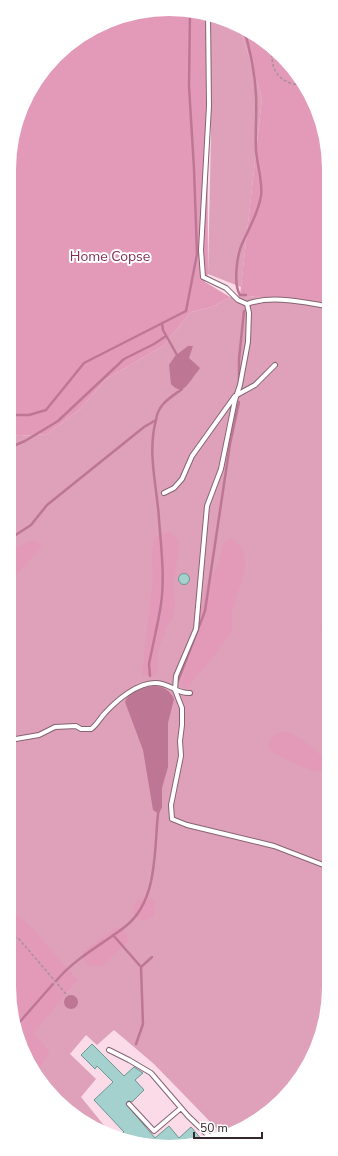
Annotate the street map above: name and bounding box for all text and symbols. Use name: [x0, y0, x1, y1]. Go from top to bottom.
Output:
park label: Home Copse: [70, 247, 150, 266]
scale bar: [194, 1114, 262, 1140]
text: 50 m: [200, 1120, 228, 1136]

